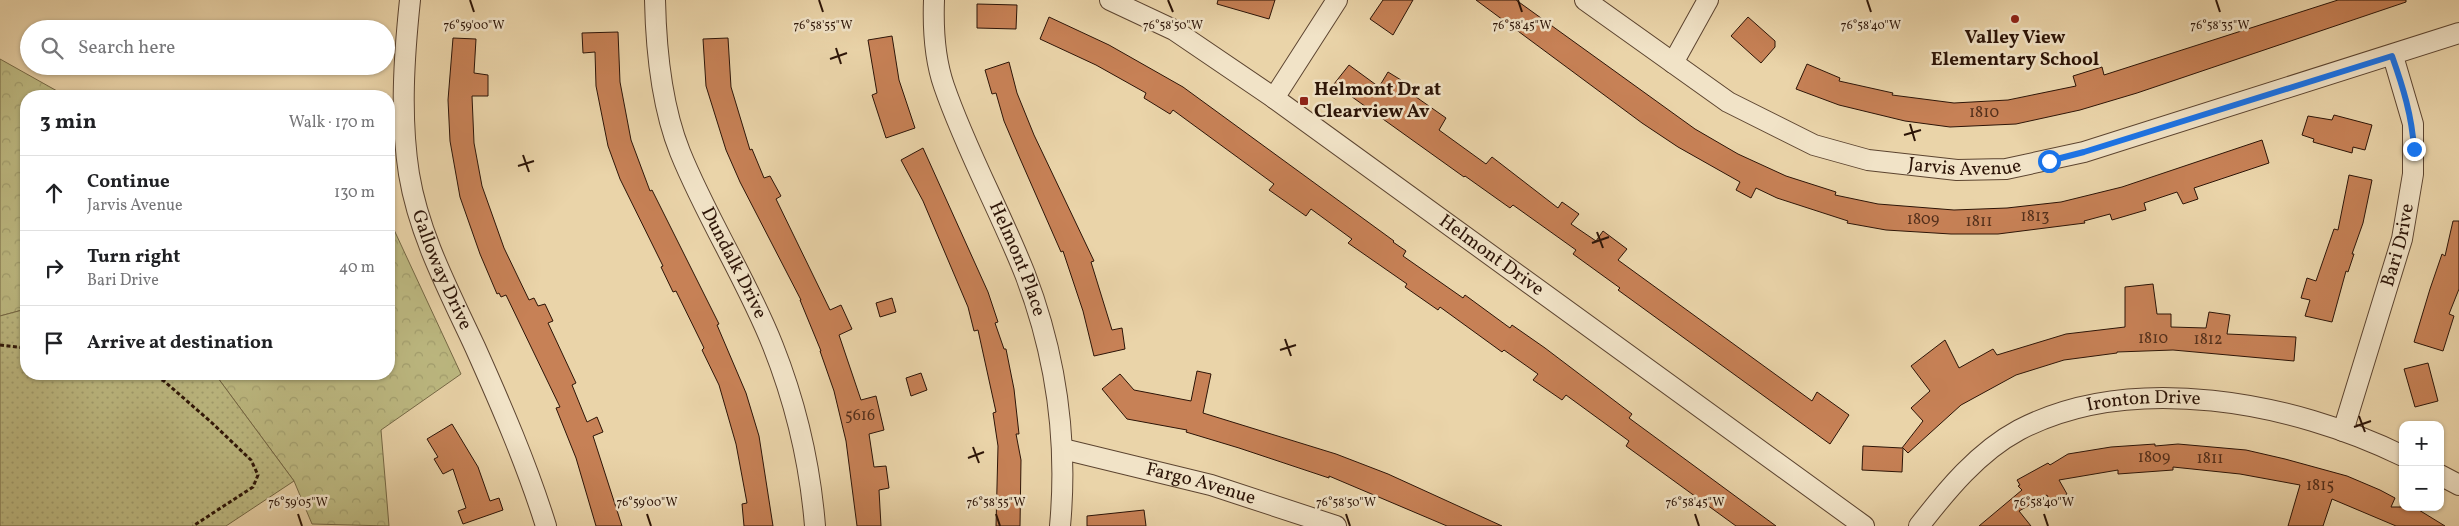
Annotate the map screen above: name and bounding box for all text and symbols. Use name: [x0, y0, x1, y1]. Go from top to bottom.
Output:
marker: Valley View Elementary School: [2009, 13, 2021, 25]
text: 76°59'00"W: [443, 18, 505, 34]
text: 76°58'55"W: [794, 18, 852, 34]
text: 76°58'50"W: [1143, 18, 1203, 34]
text: 76°58'45"W: [1493, 18, 1552, 34]
text: 76°58'40"W: [1841, 18, 1901, 34]
text: 76°58'35"W: [2190, 18, 2250, 34]
search box: [20, 20, 395, 75]
place label: Valley View Elementary School: [1931, 25, 2099, 73]
icon: search: [38, 34, 66, 62]
text: Search here: [78, 35, 175, 61]
place label: Helmont Dr at Clearview Av: [1314, 77, 1441, 125]
marker: Helmont Dr at Clearview Av: [1298, 95, 1310, 107]
house number: 1810: [1969, 102, 1999, 124]
text: 3 min: [40, 108, 96, 137]
text: Walk · 170 m: [289, 112, 375, 134]
route end: [2403, 138, 2426, 161]
route start: [2038, 150, 2061, 173]
street label: Jarvis Avenue: [1907, 152, 2024, 183]
text: Continue: [87, 169, 170, 195]
icon: ahead: [40, 179, 68, 207]
text: 130 m: [334, 182, 375, 204]
text: Jarvis Avenue: [87, 195, 183, 217]
street label: Helmont Place: [982, 198, 1052, 319]
street label: Bari Drive: [2375, 202, 2421, 290]
street label: Dundalk Drive: [694, 203, 773, 323]
house number: 1813: [2021, 206, 2049, 228]
street label: Galloway Drive: [405, 207, 478, 334]
street label: Helmont Drive: [1433, 209, 1549, 303]
house number: 1809: [1907, 209, 1939, 231]
house number: 1811: [1966, 211, 1992, 233]
text: Turn right: [87, 244, 180, 270]
icon: right: [40, 254, 68, 282]
text: 40 m: [339, 257, 375, 279]
text: Bari Drive: [87, 270, 159, 292]
house number: 1810: [2138, 328, 2168, 350]
icon: arrive: [40, 329, 68, 357]
house number: 1812: [2193, 329, 2223, 351]
text: Arrive at destination: [87, 330, 273, 356]
street label: Ironton Drive: [2084, 385, 2202, 419]
house number: 5616: [845, 405, 875, 427]
map controls: [2399, 421, 2444, 511]
button: +: [2399, 421, 2444, 466]
house number: 1809: [2138, 447, 2170, 469]
house number: 1811: [2197, 448, 2223, 470]
street label: Fargo Avenue: [1143, 457, 1259, 512]
button: −: [2399, 466, 2444, 511]
house number: 1815: [2306, 475, 2334, 497]
text: 76°59'05"W: [268, 495, 328, 511]
text: 76°59'00"W: [616, 495, 678, 511]
text: 76°58'55"W: [967, 495, 1025, 511]
text: 76°58'50"W: [1316, 495, 1376, 511]
text: 76°58'45"W: [1666, 495, 1725, 511]
text: 76°58'40"W: [2014, 495, 2074, 511]

